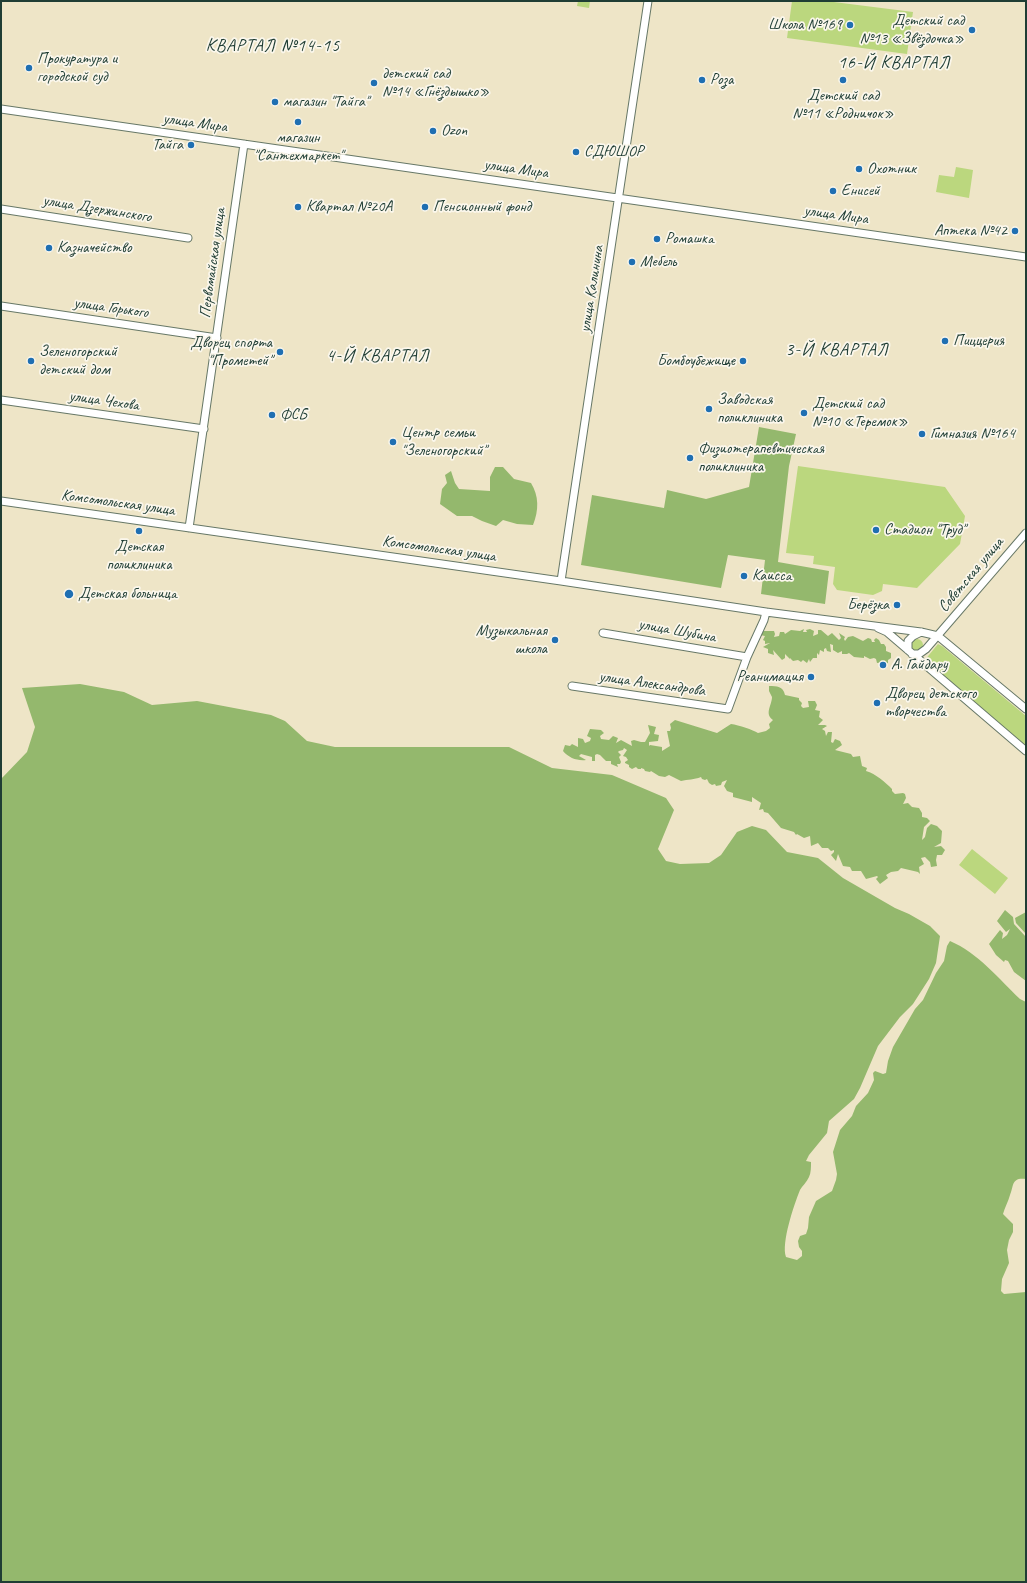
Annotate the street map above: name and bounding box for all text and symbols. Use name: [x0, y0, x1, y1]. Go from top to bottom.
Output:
place label: Детский сад №13 «Звёздочка»: [860, 11, 964, 49]
place label: Школа №169: [768, 15, 842, 35]
marker: Школа №169: [845, 20, 855, 30]
marker: Детский сад №13 «Звёздочка»: [967, 25, 977, 35]
district label: КВАРТАЛ №14-15: [206, 35, 340, 57]
place label: Прокуратура и городской суд: [37, 49, 117, 87]
district label: 16-Й КВАРТАЛ: [838, 52, 950, 74]
marker: Прокуратура и городской суд: [24, 63, 34, 73]
place label: детский сад №14 «Гнёздышко»: [382, 64, 489, 102]
place label: Роза: [710, 70, 733, 90]
marker: Роза: [697, 75, 707, 85]
marker: Детский сад №11 «Родничок»: [838, 75, 848, 85]
marker: детский сад №14 «Гнёздышко»: [369, 78, 379, 88]
place label: Детский сад №11 «Родничок»: [792, 86, 894, 124]
place label: магазин "Тайга": [283, 92, 368, 112]
marker: магазин "Тайга": [270, 97, 280, 107]
street label: улица Мира: [162, 109, 228, 137]
marker: магазин "Сантехмаркет": [293, 117, 303, 127]
place label: Ozon: [441, 121, 467, 141]
marker: Ozon: [428, 126, 438, 136]
place label: магазин "Сантехмаркет": [253, 128, 343, 166]
place label: Тайга: [152, 135, 183, 155]
marker: Тайга: [186, 140, 196, 150]
place label: СДЮШОР: [584, 142, 643, 162]
marker: СДЮШОР: [571, 147, 581, 157]
street label: улица Мира: [483, 155, 549, 183]
place label: Охотник: [867, 159, 916, 179]
marker: Охотник: [854, 164, 864, 174]
place label: Енисей: [841, 181, 880, 201]
marker: Енисей: [828, 186, 838, 196]
street label: улица Дзержинского: [41, 191, 153, 227]
place label: Квартал №20А: [306, 197, 392, 217]
place label: Пенсионный фонд: [433, 197, 531, 217]
street label: улица Мира: [803, 201, 869, 229]
marker: Квартал №20А: [293, 202, 303, 212]
marker: Пенсионный фонд: [420, 202, 430, 212]
street label: Первомайская улица: [196, 207, 230, 319]
place label: Аптека №42: [934, 221, 1007, 241]
marker: Аптека №42: [1010, 226, 1020, 236]
place label: Ромашка: [665, 229, 713, 249]
marker: Ромашка: [652, 234, 662, 244]
place label: Казначейство: [57, 238, 132, 258]
marker: Казначейство: [44, 243, 54, 253]
street label: улица Калинина: [576, 244, 608, 334]
place label: Мебель: [640, 252, 677, 272]
marker: Мебель: [627, 257, 637, 267]
street label: улица Горького: [72, 293, 150, 323]
place label: Пиццерия: [953, 331, 1004, 351]
place label: Дворец спорта "Прометей": [190, 333, 272, 371]
marker: Пиццерия: [940, 336, 950, 346]
district label: 3-Й КВАРТАЛ: [785, 339, 889, 361]
place label: Зеленогорский детский дом: [39, 342, 117, 380]
district label: 4-Й КВАРТАЛ: [326, 345, 430, 367]
marker: Дворец спорта "Прометей": [275, 347, 285, 357]
place label: Бомбоубежище: [657, 351, 735, 371]
marker: Зеленогорский детский дом: [26, 356, 36, 366]
marker: Бомбоубежище: [738, 356, 748, 366]
street label: улица Чехова: [68, 387, 140, 415]
place label: Заводская поликлиника: [717, 390, 782, 428]
place label: Детский сад №10 «Теремок»: [812, 394, 908, 432]
marker: Заводская поликлиника: [704, 404, 714, 414]
place label: ФСБ: [280, 405, 307, 425]
marker: Детский сад №10 «Теремок»: [799, 408, 809, 418]
marker: ФСБ: [267, 410, 277, 420]
place label: Центр семьи "Зеленогорский": [401, 423, 486, 461]
place label: Гимназия №164: [930, 424, 1015, 444]
marker: Гимназия №164: [917, 429, 927, 439]
marker: Центр семьи "Зеленогорский": [388, 437, 398, 447]
place label: Физиотерапевтическая поликлиника: [698, 439, 824, 477]
marker: Физиотерапевтическая поликлиника: [685, 453, 695, 463]
street label: Комсомольская улица: [60, 486, 176, 520]
place label: Стадион "Труд": [884, 520, 965, 540]
marker: Стадион "Труд": [871, 525, 881, 535]
marker: Детская поликлиника: [134, 526, 144, 536]
street label: Комсомольская улица: [381, 532, 497, 566]
street label: Советская улица: [934, 534, 1008, 616]
place label: Детская поликлиника: [106, 537, 172, 575]
place label: Каисса: [752, 566, 791, 586]
marker: Каисса: [739, 571, 749, 581]
place label: Детская больница: [78, 584, 176, 604]
marker: Детская больница: [63, 588, 75, 600]
place label: Берёзка: [847, 595, 889, 615]
marker: Берёзка: [892, 600, 902, 610]
street label: улица Шубина: [637, 615, 717, 647]
place label: Музыкальная школа: [476, 621, 547, 659]
marker: Музыкальная школа: [550, 635, 560, 645]
place label: А. Гайдару: [891, 655, 948, 675]
marker: А. Гайдару: [878, 660, 888, 670]
street label: улица Александрова: [598, 667, 706, 701]
place label: Реанимация: [737, 667, 803, 687]
marker: Реанимация: [806, 672, 816, 682]
place label: Дворец детского творчества: [885, 684, 976, 722]
marker: Дворец детского творчества: [872, 698, 882, 708]

